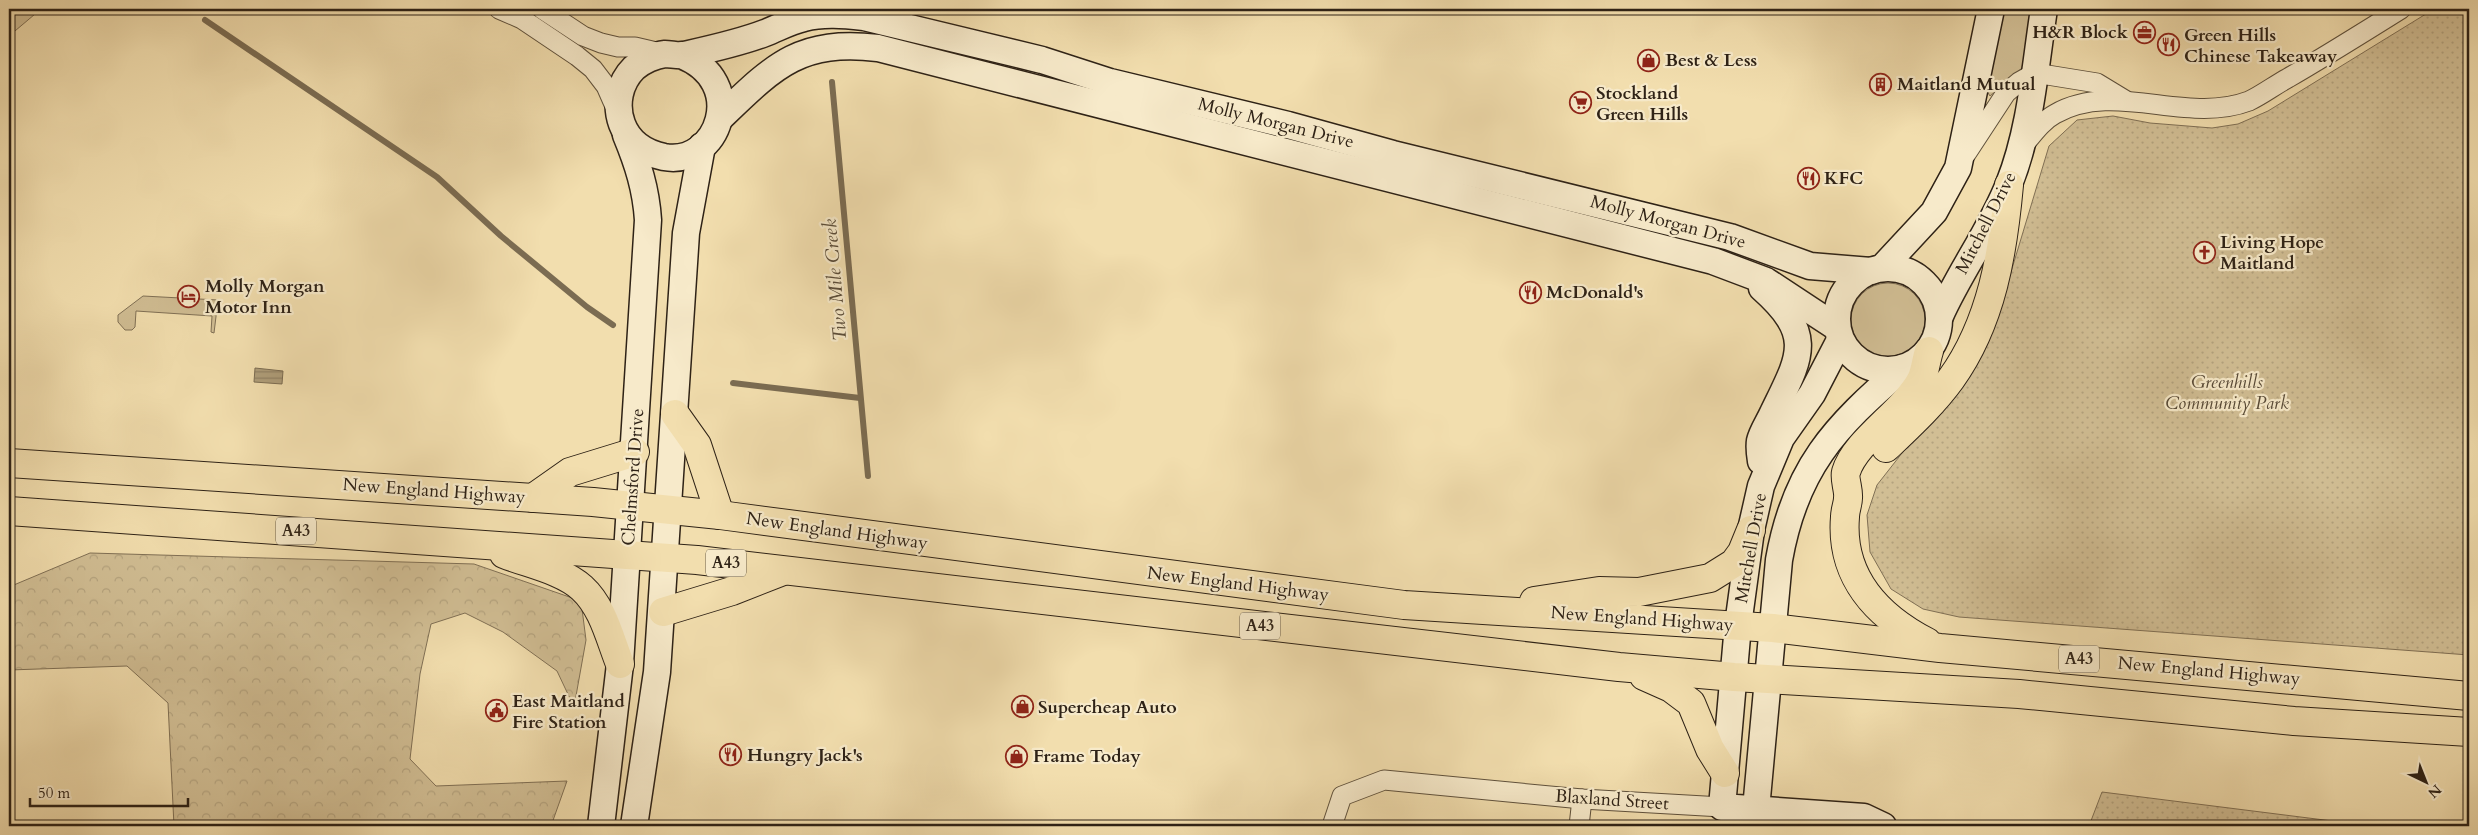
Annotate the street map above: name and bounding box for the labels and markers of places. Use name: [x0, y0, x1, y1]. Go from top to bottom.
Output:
place label: H&R Block: [2032, 20, 2129, 45]
office icon: H&R Block: [2132, 20, 2156, 44]
place label: Green Hills Chinese Takeaway: [2184, 23, 2338, 69]
restaurant icon: Green Hills Chinese Takeaway: [2156, 33, 2180, 57]
shop icon: Best & Less: [1637, 48, 1661, 72]
place label: Best & Less: [1665, 48, 1757, 73]
building icon: Maitland Mutual: [1869, 72, 1893, 96]
place label: Maitland Mutual: [1897, 72, 2035, 97]
place label: Stockland Green Hills: [1596, 81, 1688, 127]
supermarket icon: Stockland Green Hills: [1568, 91, 1592, 115]
restaurant icon: KFC: [1796, 166, 1820, 190]
place label: KFC: [1824, 166, 1863, 191]
place label: Living Hope Maitland: [2220, 230, 2324, 276]
church icon: Living Hope Maitland: [2192, 240, 2216, 264]
place label: Molly Morgan Motor Inn: [205, 274, 325, 320]
restaurant icon: McDonald's: [1518, 280, 1542, 304]
place label: McDonald's: [1546, 280, 1643, 305]
hotel icon: Molly Morgan Motor Inn: [177, 284, 201, 308]
place label: East Maitland Fire Station: [512, 689, 626, 735]
shop icon: Supercheap Auto: [1010, 695, 1034, 719]
place label: Supercheap Auto: [1038, 695, 1177, 720]
public building icon: East Maitland Fire Station: [484, 699, 508, 723]
restaurant icon: Hungry Jack's: [719, 743, 743, 767]
place label: Hungry Jack's: [747, 743, 863, 768]
shop icon: Frame Today: [1005, 744, 1029, 768]
place label: Frame Today: [1033, 744, 1141, 769]

